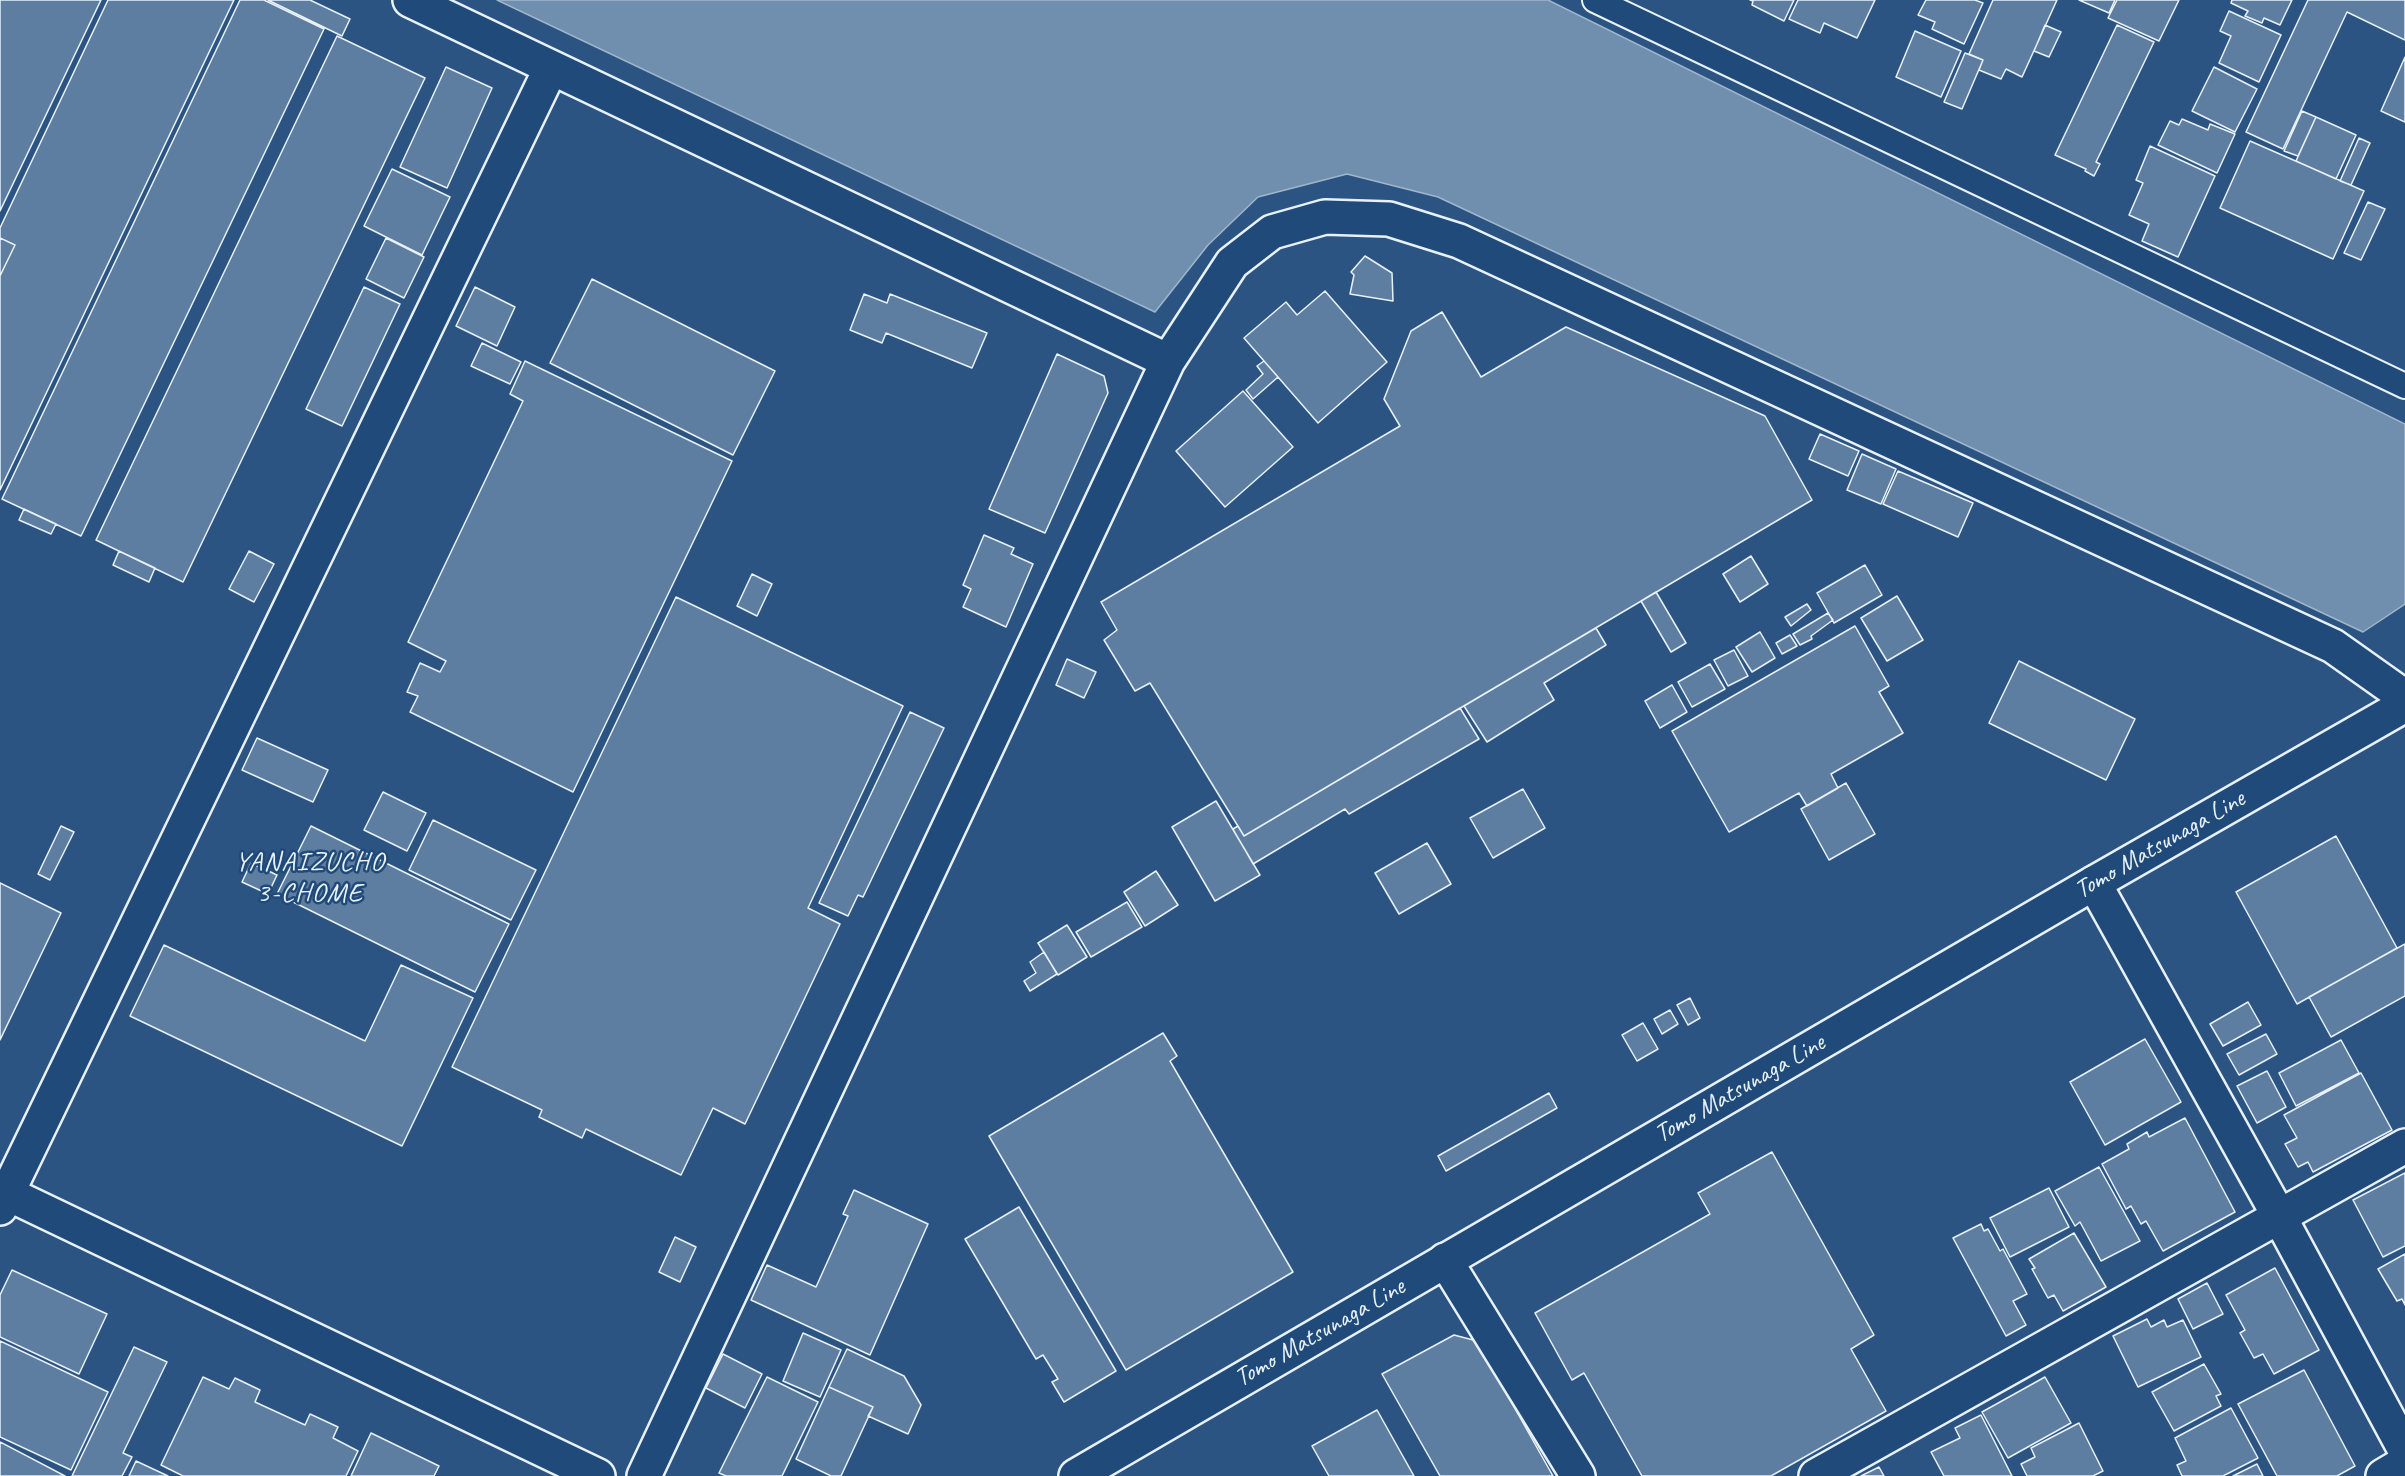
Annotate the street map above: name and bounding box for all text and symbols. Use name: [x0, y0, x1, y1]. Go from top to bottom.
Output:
street label: Tomo Matsunaga Line: [2069, 784, 2251, 906]
district label: YANAIZUCHO 3-CHOME: [236, 847, 384, 910]
street label: Tomo Matsunaga Line: [1649, 1028, 1831, 1150]
street label: Tomo Matsunaga Line: [1229, 1272, 1411, 1394]

